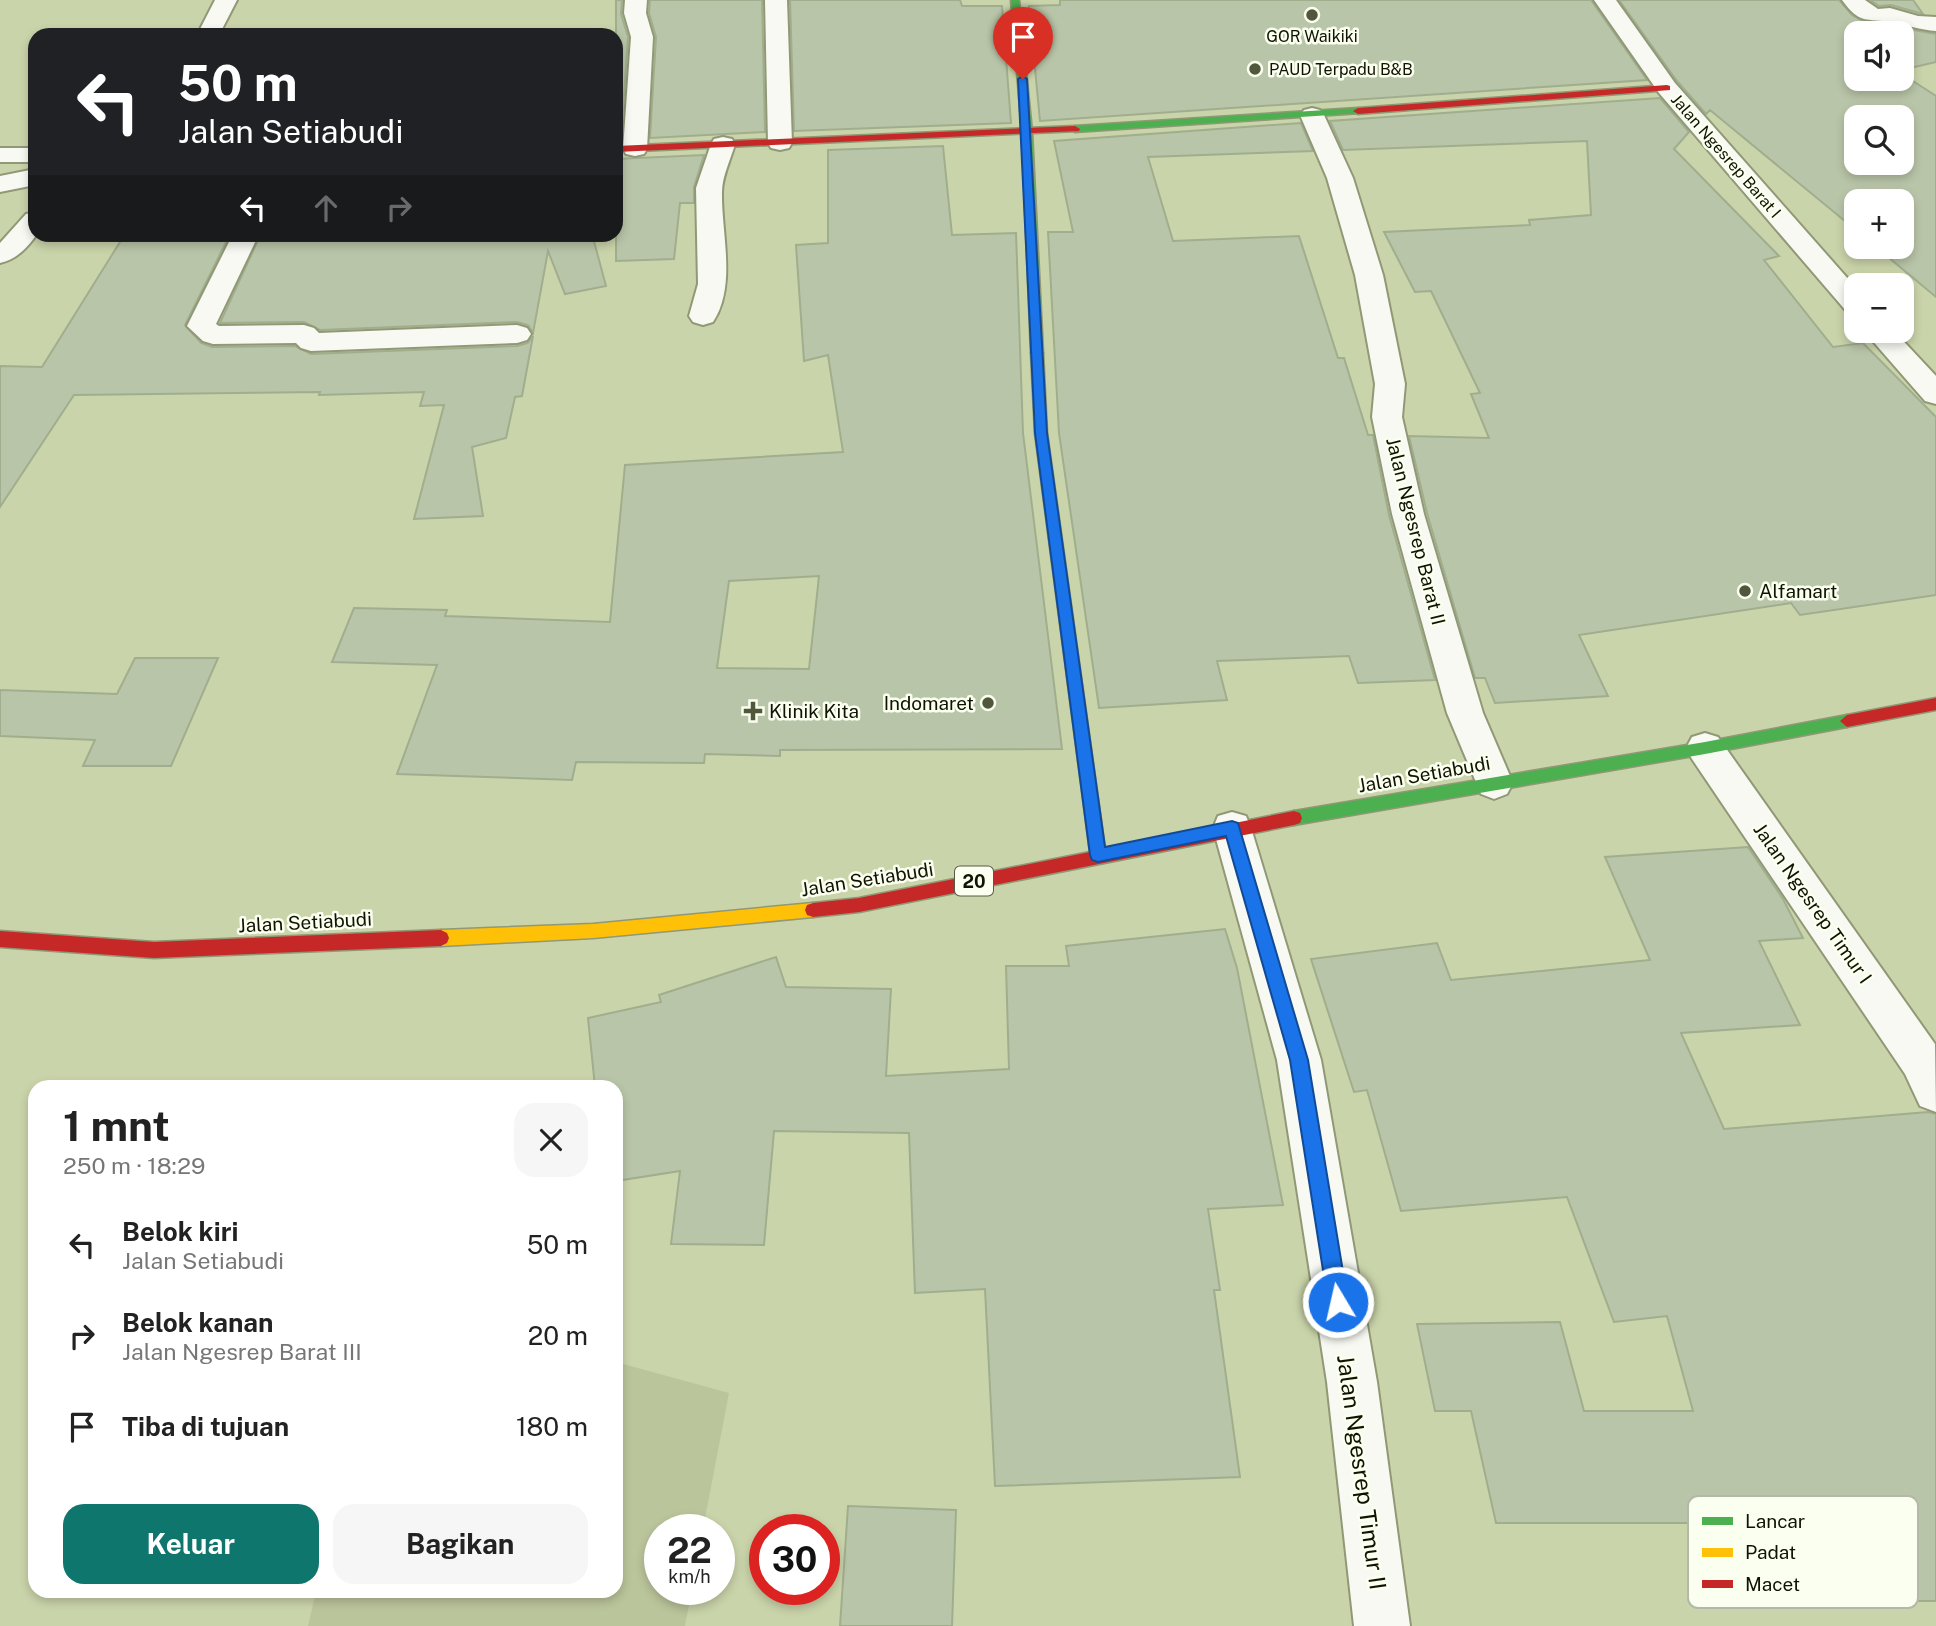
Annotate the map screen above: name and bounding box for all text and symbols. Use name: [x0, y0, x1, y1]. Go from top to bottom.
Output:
pin: [993, 7, 1053, 79]
marker: GOR Waikiki: [1304, 7, 1320, 23]
icon: arrive: [1004, 18, 1042, 56]
map controls: [1844, 21, 1914, 343]
button: sound: [1844, 21, 1914, 91]
place label: GOR Waikiki: [1266, 27, 1358, 46]
text: 50 m: [178, 54, 298, 112]
icon: left: [63, 56, 154, 147]
place label: PAUD Terpadu B&B: [1269, 60, 1413, 79]
marker: PAUD Terpadu B&B: [1247, 61, 1263, 77]
street label: Jalan Ngesrep Barat I: [1667, 90, 1785, 222]
button: search: [1844, 105, 1914, 175]
text: Jalan Setiabudi: [178, 113, 403, 150]
icon: left: [234, 189, 272, 227]
icon: ahead: [307, 189, 345, 227]
icon: right: [380, 189, 418, 227]
button: +: [1844, 189, 1914, 259]
button: −: [1844, 273, 1914, 343]
street label: Jalan Ngesrep Barat II: [1382, 435, 1450, 627]
place label: Alfamart: [1759, 580, 1837, 602]
marker: Alfamart: [1737, 583, 1753, 599]
place label: Indomaret: [884, 692, 974, 714]
marker: Indomaret: [980, 695, 996, 711]
place label: Klinik Kita: [769, 700, 859, 722]
marker: Klinik Kita: [743, 701, 763, 721]
street label: Jalan Setiabudi: [1356, 752, 1492, 796]
street label: Jalan Ngesrep Timur I: [1749, 819, 1877, 987]
street label: Jalan Setiabudi: [799, 858, 935, 900]
road number: 20: [955, 866, 993, 896]
street label: Jalan Setiabudi: [238, 908, 372, 936]
text: 1 mnt: [63, 1101, 170, 1150]
button: close: [514, 1103, 588, 1177]
text: 250 m · 18:29: [63, 1152, 205, 1179]
text: Belok kiri: [122, 1216, 238, 1247]
icon: left: [63, 1226, 101, 1264]
text: 50 m: [527, 1229, 588, 1260]
text: Jalan Setiabudi: [122, 1247, 284, 1274]
position arrow: [1301, 1265, 1375, 1339]
text: Belok kanan: [122, 1307, 273, 1338]
icon: right: [63, 1317, 101, 1355]
text: 20 m: [528, 1320, 588, 1351]
text: Jalan Ngesrep Barat III: [122, 1338, 362, 1365]
street label: Jalan Ngesrep Timur II: [1332, 1353, 1392, 1591]
icon: arrive: [63, 1408, 101, 1446]
text: Tiba di tujuan: [122, 1411, 289, 1442]
text: 180 m: [516, 1411, 588, 1442]
legend: [1688, 1496, 1918, 1608]
button: Keluar: [63, 1504, 319, 1584]
button: Bagikan: [333, 1504, 588, 1584]
text: Lancar: [1745, 1510, 1805, 1532]
speed limit sign: 30: [749, 1514, 840, 1605]
text: 22: [667, 1530, 712, 1571]
text: Padat: [1745, 1541, 1796, 1563]
text: km/h: [668, 1566, 711, 1587]
text: Macet: [1745, 1573, 1800, 1595]

